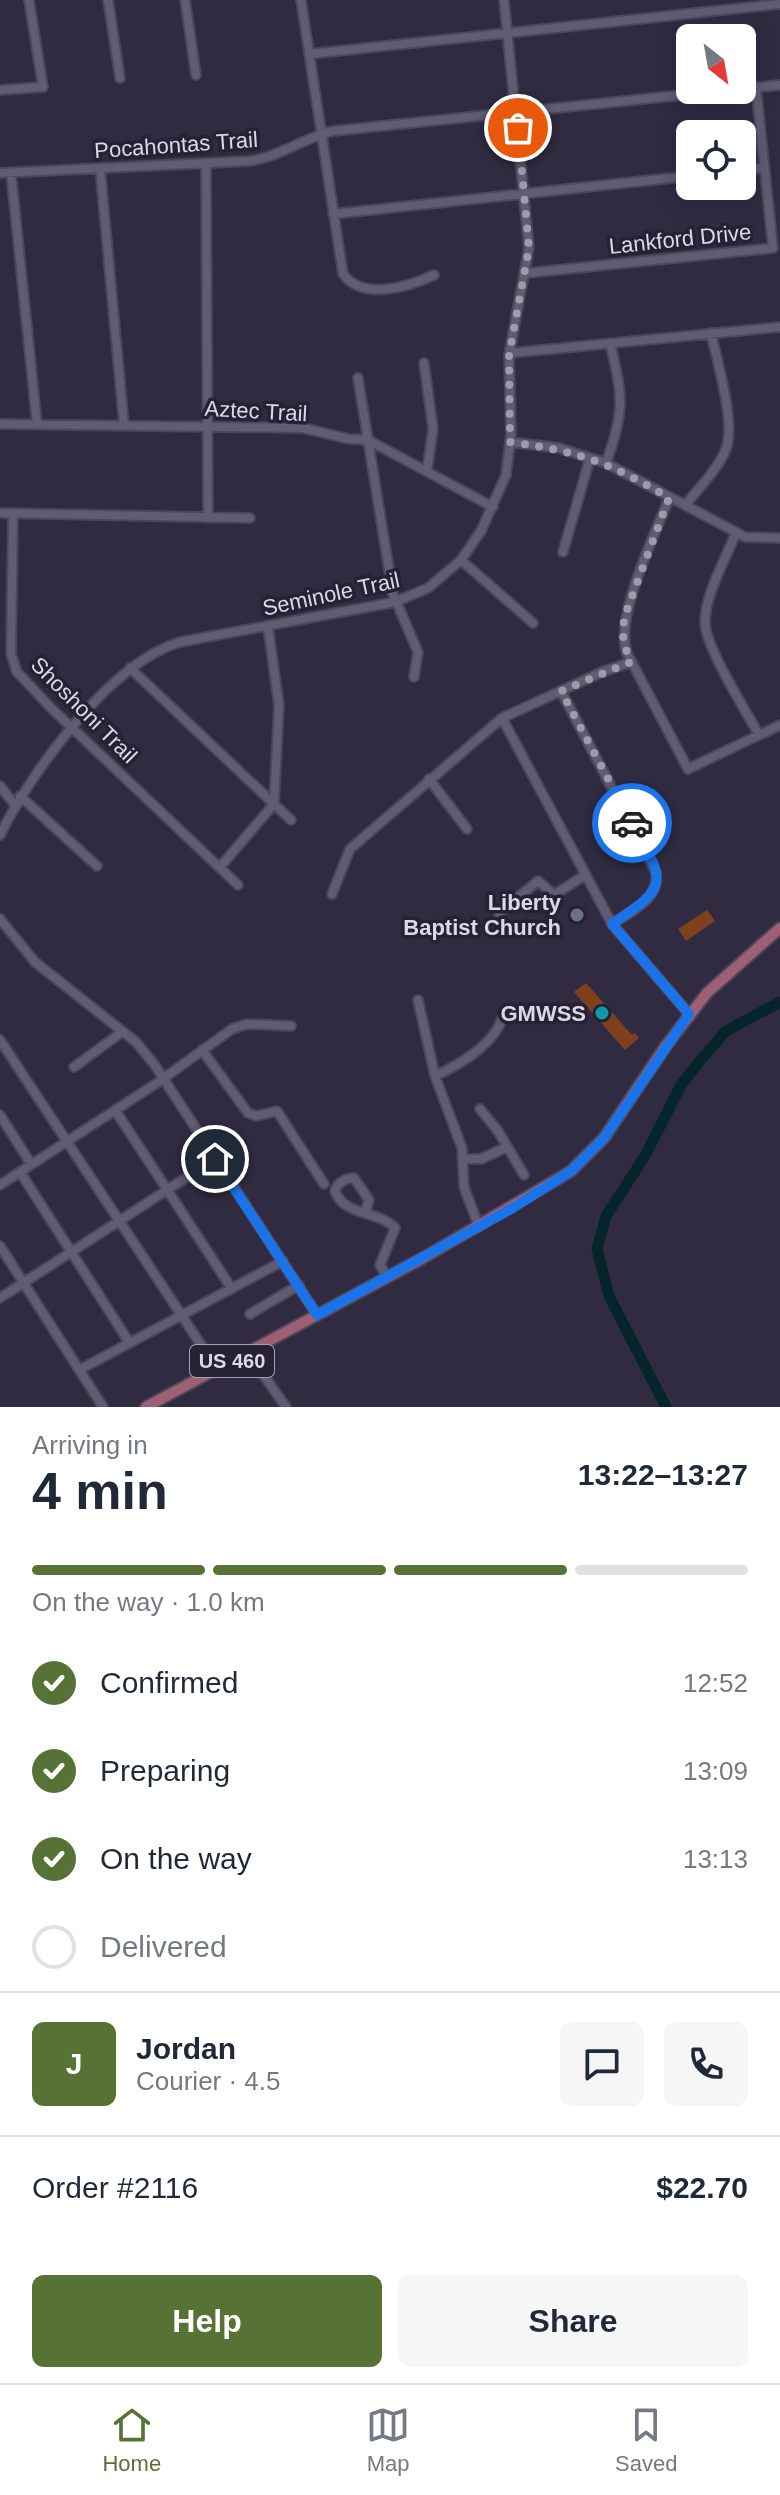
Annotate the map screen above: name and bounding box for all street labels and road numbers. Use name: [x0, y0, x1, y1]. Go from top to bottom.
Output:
street label: Pocahontas Trail: [93, 127, 259, 163]
street label: Lankford Drive: [608, 219, 752, 259]
street label: Aztec Trail: [204, 396, 308, 426]
street label: Seminole Trail: [260, 567, 402, 621]
street label: Shoshoni Trail: [26, 652, 142, 768]
road number: US 460: [190, 1345, 274, 1377]

